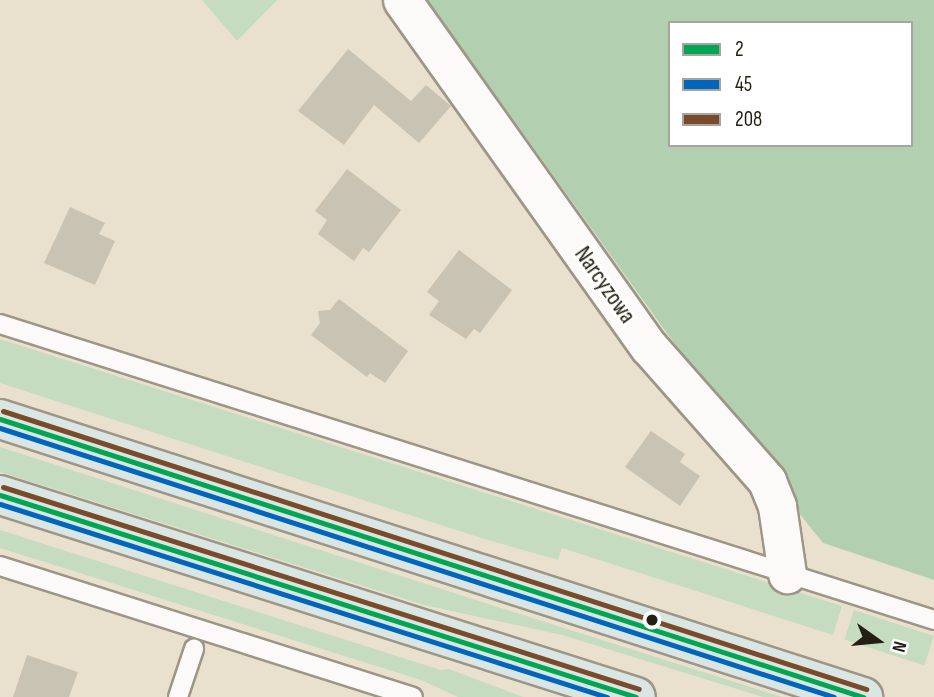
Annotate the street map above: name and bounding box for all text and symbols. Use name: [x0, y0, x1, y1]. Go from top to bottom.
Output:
legend: [668, 21, 913, 147]
text: 2: [735, 37, 744, 62]
text: 45: [735, 72, 752, 97]
text: 208: [735, 107, 762, 132]
street label: Narcyzowa: [568, 241, 642, 329]
north arrow: [843, 606, 913, 676]
unlabelled marker: [645, 613, 659, 627]
text: N: [886, 639, 911, 654]

